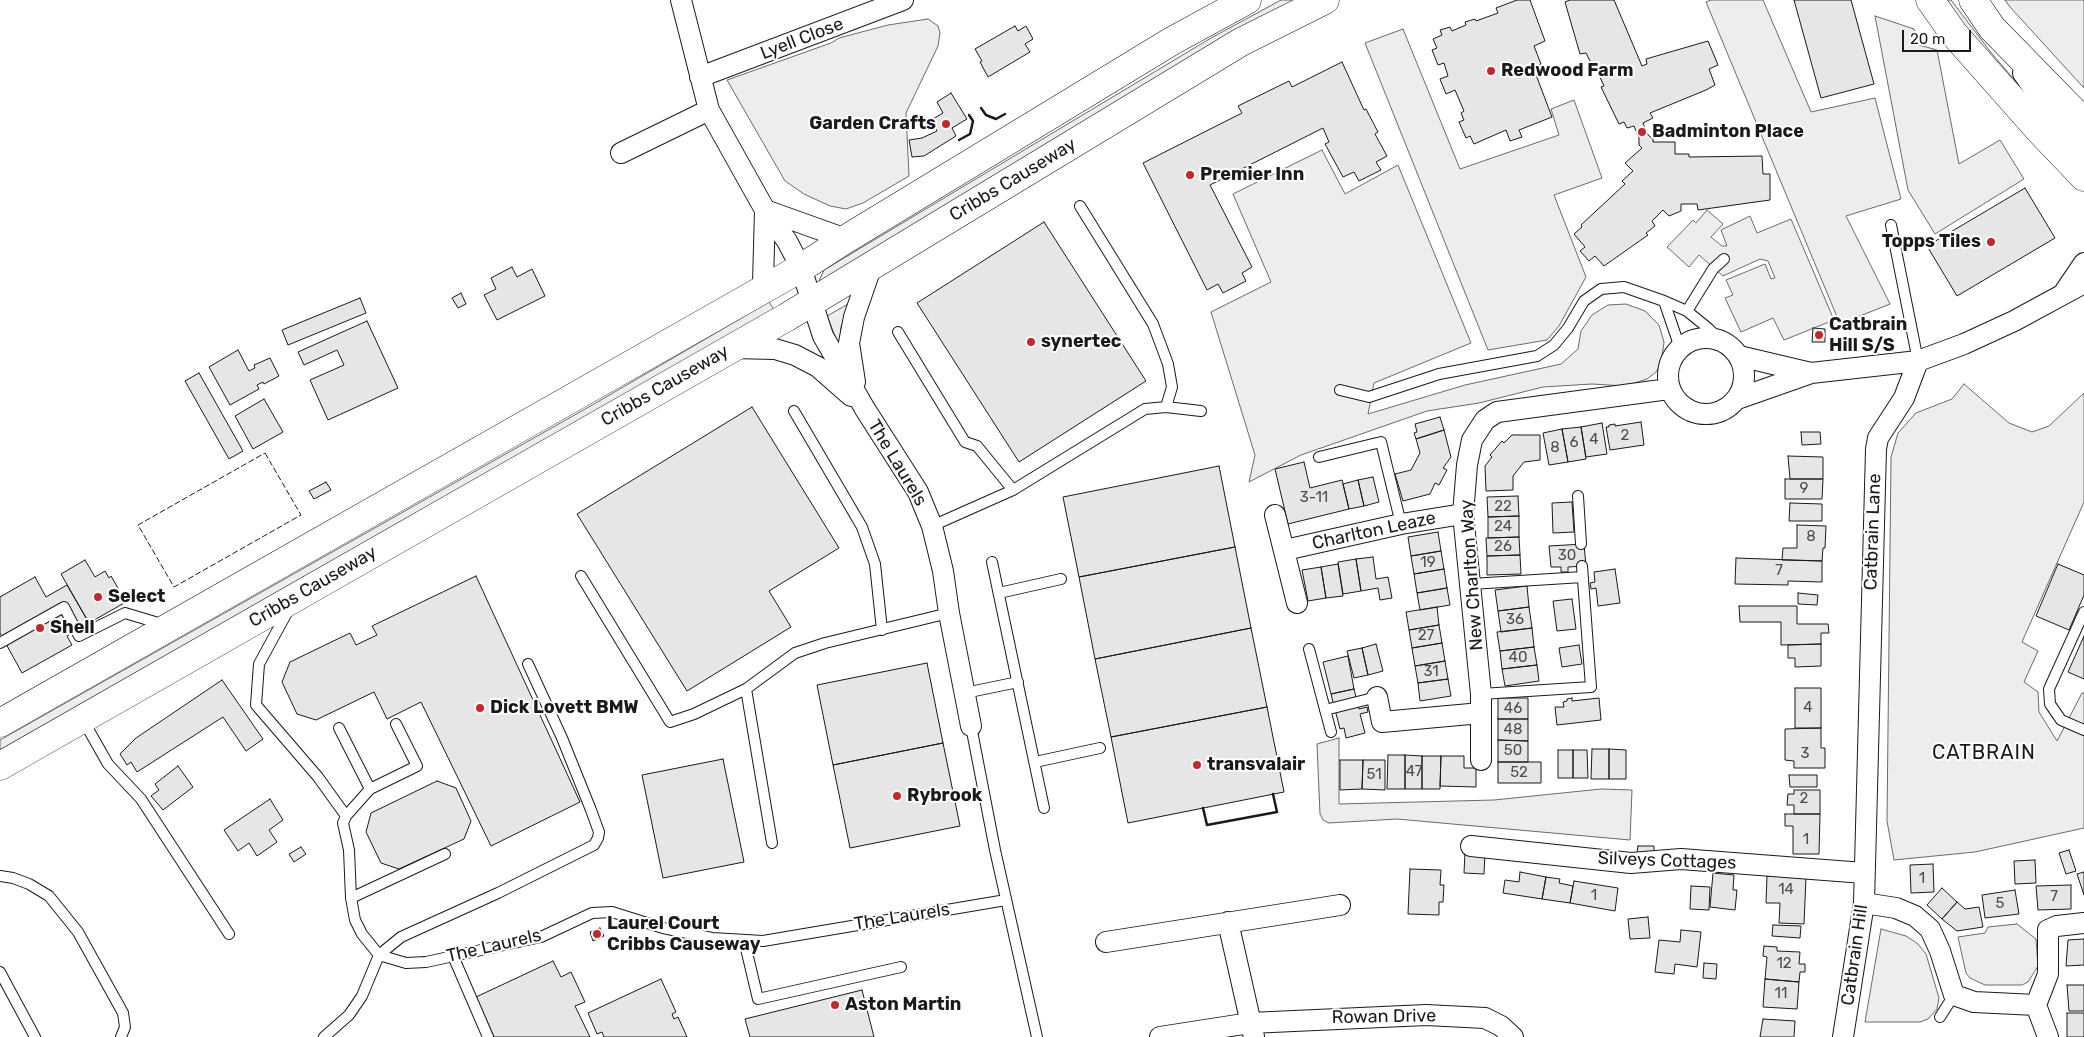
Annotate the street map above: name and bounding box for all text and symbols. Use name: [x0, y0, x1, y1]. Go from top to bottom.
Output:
street label: Lyell Close: [757, 13, 847, 65]
scale bar: [1904, 20, 1973, 52]
text: 20 m: [1910, 30, 1945, 48]
place label: Redwood Farm: [1501, 60, 1633, 82]
marker: Redwood Farm: [1485, 65, 1497, 77]
place label: Garden Crafts: [809, 113, 936, 135]
marker: Garden Crafts: [940, 118, 952, 130]
place label: Badminton Place: [1652, 121, 1804, 143]
marker: Badminton Place: [1636, 126, 1648, 138]
street label: Cribbs Causeway: [946, 134, 1080, 226]
place label: Premier Inn: [1200, 164, 1304, 186]
marker: Premier Inn: [1184, 169, 1196, 181]
place label: Topps Tiles: [1882, 231, 1981, 253]
marker: Topps Tiles: [1985, 236, 1997, 248]
place label: Catbrain Hill S/S: [1829, 314, 1907, 356]
marker: Catbrain Hill S/S: [1813, 329, 1825, 341]
place label: synertec: [1041, 331, 1121, 353]
marker: synertec: [1025, 336, 1037, 348]
street label: Cribbs Causeway: [597, 341, 733, 431]
street label: The Laurels: [863, 416, 931, 510]
house number: 2: [1621, 427, 1629, 445]
house number: 4: [1589, 431, 1599, 449]
house number: 6: [1569, 434, 1579, 452]
house number: 8: [1550, 439, 1560, 457]
street label: Catbrain Lane: [1860, 473, 1886, 591]
house number: 9: [1800, 480, 1808, 498]
house number: 3-11: [1300, 489, 1328, 507]
house number: 22: [1494, 498, 1512, 516]
street label: New Charlton Way: [1456, 499, 1488, 651]
street label: Charlton Leaze: [1310, 507, 1438, 555]
house number: 24: [1494, 518, 1512, 536]
house number: 8: [1806, 528, 1816, 546]
house number: 26: [1494, 538, 1512, 556]
street label: Cribbs Causeway: [245, 542, 381, 632]
house number: 30: [1558, 547, 1576, 565]
house number: 19: [1420, 554, 1436, 572]
house number: 7: [1775, 562, 1783, 580]
place label: Select: [108, 586, 165, 608]
marker: Select: [92, 591, 104, 603]
house number: 36: [1506, 611, 1524, 629]
place label: Shell: [50, 617, 95, 639]
marker: Shell: [34, 622, 46, 634]
house number: 27: [1418, 627, 1434, 645]
house number: 40: [1509, 649, 1527, 667]
house number: 31: [1423, 663, 1439, 681]
place label: Dick Lovett BMW: [490, 697, 639, 719]
house number: 4: [1803, 699, 1813, 717]
house number: 46: [1504, 700, 1522, 718]
marker: Dick Lovett BMW: [474, 702, 486, 714]
house number: 48: [1504, 721, 1522, 739]
district label: CATBRAIN: [1931, 741, 2037, 765]
house number: 50: [1504, 742, 1522, 760]
house number: 3: [1800, 745, 1810, 763]
place label: transvalair: [1207, 754, 1305, 776]
marker: transvalair: [1191, 759, 1203, 771]
house number: 47: [1406, 763, 1422, 781]
house number: 52: [1510, 764, 1528, 782]
house number: 51: [1366, 766, 1382, 784]
place label: Rybrook: [907, 785, 982, 807]
marker: Rybrook: [891, 790, 903, 802]
house number: 2: [1800, 790, 1808, 808]
house number: 1: [1803, 831, 1809, 849]
street label: Silveys Cottages: [1597, 848, 1737, 874]
house number: 1: [1919, 870, 1925, 888]
house number: 14: [1778, 881, 1794, 899]
house number: 1: [1591, 887, 1597, 905]
house number: 7: [2050, 888, 2058, 906]
house number: 5: [1996, 895, 2004, 913]
street label: The Laurels: [853, 899, 951, 935]
street label: Catbrain Hill: [1837, 903, 1873, 1007]
place label: Laurel Court Cribbs Causeway: [607, 913, 760, 956]
street label: The Laurels: [444, 925, 544, 967]
marker: Laurel Court Cribbs Causeway: [591, 928, 603, 940]
house number: 12: [1776, 955, 1792, 973]
house number: 11: [1775, 985, 1787, 1003]
place label: Aston Martin: [845, 994, 961, 1016]
marker: Aston Martin: [829, 999, 841, 1011]
street label: Rowan Drive: [1332, 1005, 1436, 1029]

